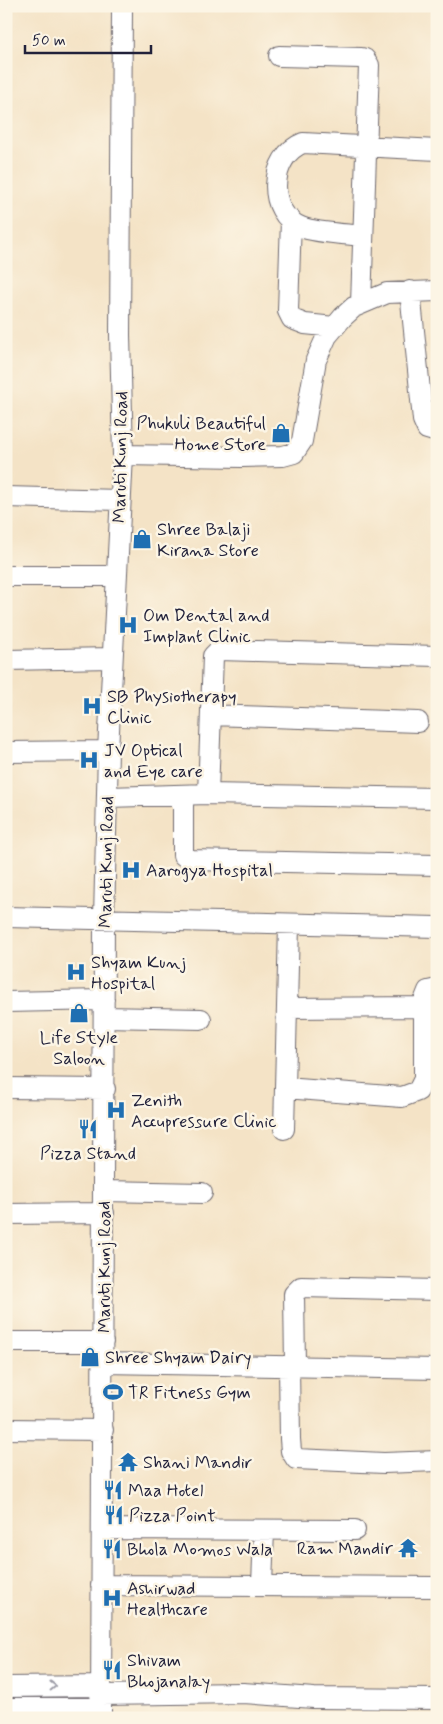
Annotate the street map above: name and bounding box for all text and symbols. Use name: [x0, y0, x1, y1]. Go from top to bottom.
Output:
scale bar: [25, 22, 151, 54]
text: 50 m: [32, 31, 66, 51]
street label: Maruti Kunj Road: [108, 391, 134, 523]
place label: Phukuli Beautiful Home Store: [136, 412, 266, 457]
shop icon: Phukuli Beautiful Home Store: [270, 422, 292, 444]
place label: Shree Balaji Kirana Store: [157, 518, 259, 563]
shop icon: Shree Balaji Kirana Store: [131, 528, 153, 550]
place label: Om Dental and Implant Clinic: [143, 604, 270, 649]
hospital icon: Om Dental and Implant Clinic: [117, 614, 139, 636]
place label: SB Physiotherapy Clinic: [107, 685, 237, 730]
hospital icon: SB Physiotherapy Clinic: [81, 695, 103, 717]
place label: JV Optical and Eye care: [104, 739, 203, 784]
hospital icon: JV Optical and Eye care: [78, 749, 100, 771]
street label: Maruti Kunj Road: [94, 796, 120, 928]
hospital icon: Aarogya Hospital: [120, 859, 142, 881]
place label: Aarogya Hospital: [146, 859, 273, 883]
place label: Shyam Kunj Hospital: [91, 951, 186, 996]
hospital icon: Shyam Kunj Hospital: [65, 961, 87, 983]
shop icon: Life Style Saloon: [68, 1002, 90, 1024]
place label: Life Style Saloon: [40, 1026, 118, 1071]
place label: Zenith Accupressure Clinic: [131, 1089, 276, 1134]
hospital icon: Zenith Accupressure Clinic: [105, 1099, 127, 1121]
restaurant icon: Pizza Stand: [77, 1118, 99, 1140]
place label: Pizza Stand: [40, 1142, 136, 1166]
street label: Maruti Kunj Road: [93, 1201, 117, 1333]
shop icon: Shree Shyam Dairy: [79, 1346, 101, 1368]
place label: Shree Shyam Dairy: [105, 1346, 252, 1370]
sports icon: TR Fitness Gym: [102, 1381, 124, 1403]
place label: TR Fitness Gym: [128, 1381, 251, 1405]
temple icon: Shani Mandir: [117, 1451, 139, 1473]
place label: Shani Mandir: [143, 1451, 253, 1475]
restaurant icon: Maa Hotel: [102, 1479, 124, 1501]
place label: Maa Hotel: [128, 1479, 203, 1503]
restaurant icon: Pizza Point: [103, 1504, 125, 1526]
place label: Pizza Point: [129, 1504, 216, 1528]
place label: Ram Mandir: [297, 1537, 394, 1561]
temple icon: Ram Mandir: [397, 1537, 419, 1559]
restaurant icon: Bhola Momos Wala: [101, 1538, 123, 1560]
place label: Bhola Momos Wala: [127, 1538, 273, 1562]
place label: Ashirwad Healthcare: [127, 1577, 208, 1622]
hospital icon: Ashirwad Healthcare: [101, 1587, 123, 1609]
place label: Shivam Bhojanalay: [127, 1649, 210, 1694]
restaurant icon: Shivam Bhojanalay: [101, 1659, 123, 1681]
one-way arrow: [49, 1681, 57, 1692]

